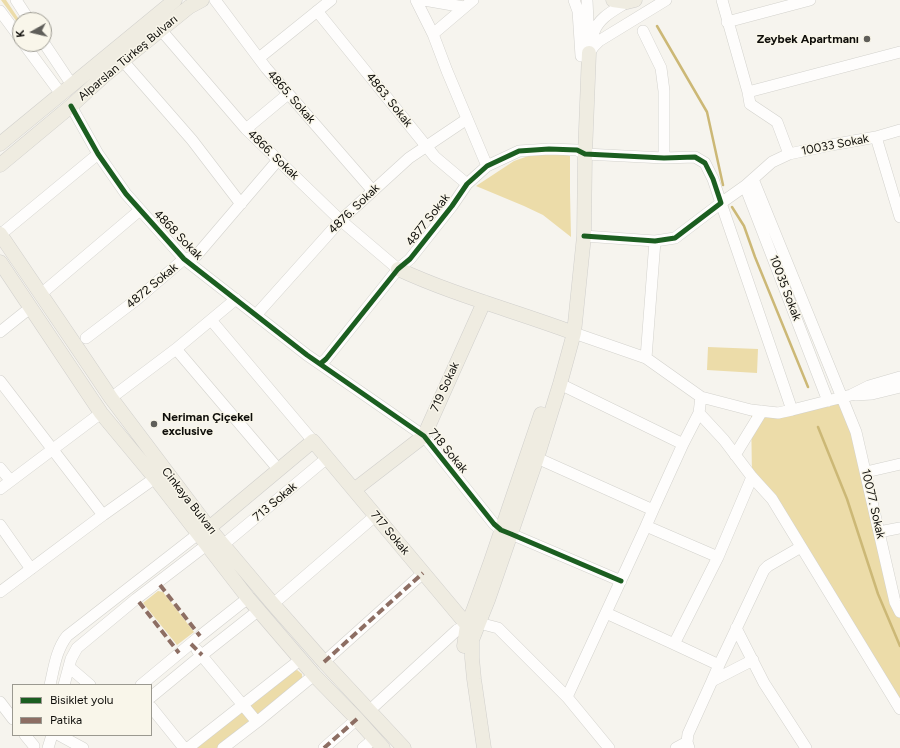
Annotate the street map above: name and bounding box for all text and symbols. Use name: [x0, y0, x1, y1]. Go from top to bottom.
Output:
north arrow: [12, 12, 52, 52]
street label: Alparslan Türkeş Bulvarı: [75, 12, 181, 104]
text: K: [14, 29, 28, 38]
place label: Zeybek Apartmanı: [757, 32, 859, 46]
marker: Zeybek Apartmanı: [862, 34, 872, 44]
street label: 4865. Sokak: [264, 67, 318, 127]
street label: 4863. Sokak: [363, 70, 415, 130]
street label: 4866. Sokak: [244, 127, 302, 183]
street label: 10033 Sokak: [800, 131, 870, 159]
street label: 4876. Sokak: [325, 181, 383, 237]
street label: 4877 Sokak: [403, 191, 453, 249]
street label: 4868 Sokak: [151, 207, 205, 263]
street label: 10035 Sokak: [766, 253, 804, 323]
street label: 4872 Sokak: [123, 260, 181, 312]
street label: 719 Sokak: [428, 360, 462, 414]
place label: Neriman Çiçekel exclusive: [162, 410, 253, 438]
marker: Neriman Çiçekel exclusive: [149, 419, 159, 429]
street label: 718 Sokak: [425, 426, 471, 476]
street label: Cinkaya Bulvarı: [158, 465, 220, 537]
street label: 10077. Sokak: [858, 468, 888, 540]
street label: 713 Sokak: [250, 479, 300, 525]
street label: 717 Sokak: [368, 508, 412, 558]
legend: [12, 684, 152, 736]
text: Bisiklet yolu: [50, 693, 113, 707]
text: Patika: [50, 713, 82, 727]

